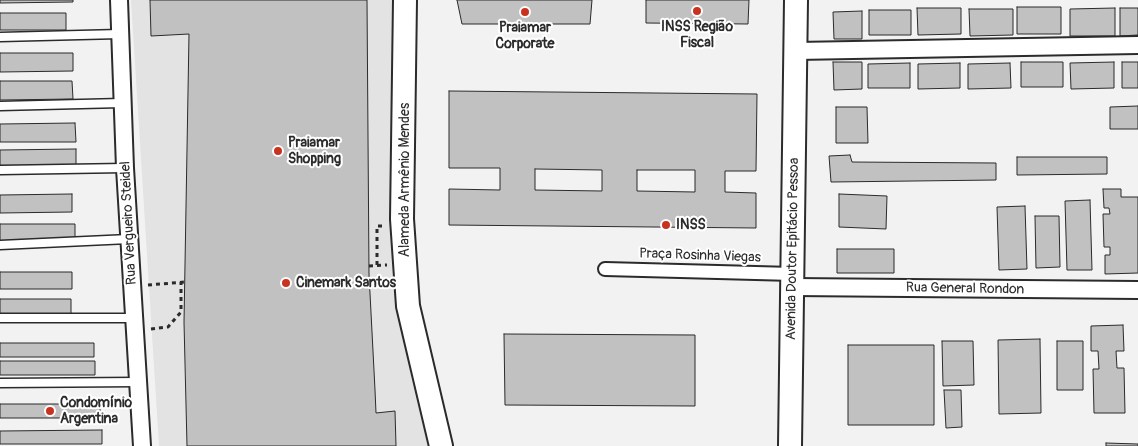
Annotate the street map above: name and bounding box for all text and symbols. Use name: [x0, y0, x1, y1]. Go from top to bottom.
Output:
marker: INSS Região Fiscal: [691, 5, 703, 17]
marker: Praiamar Corporate: [519, 6, 531, 18]
place label: INSS Região Fiscal: [661, 19, 733, 52]
place label: Praiamar Corporate: [496, 20, 554, 52]
street label: Alameda Armênio Mendes: [397, 103, 413, 257]
place label: Praiamar Shopping: [288, 135, 341, 168]
marker: Praiamar Shopping: [272, 145, 284, 157]
street label: Avenida Doutor Epitácio Pessoa: [783, 158, 803, 340]
street label: Rua Vergueiro Steidel: [117, 161, 141, 285]
place label: INSS: [676, 217, 706, 233]
marker: INSS: [660, 219, 672, 231]
street label: Praça Rosinha Viegas: [639, 245, 761, 267]
place label: Cinemark Santos: [296, 275, 396, 291]
marker: Cinemark Santos: [280, 277, 292, 289]
street label: Rua General Rondon: [906, 280, 1024, 298]
place label: Condomínio Argentina: [60, 395, 132, 428]
marker: Condomínio Argentina: [44, 405, 56, 417]

